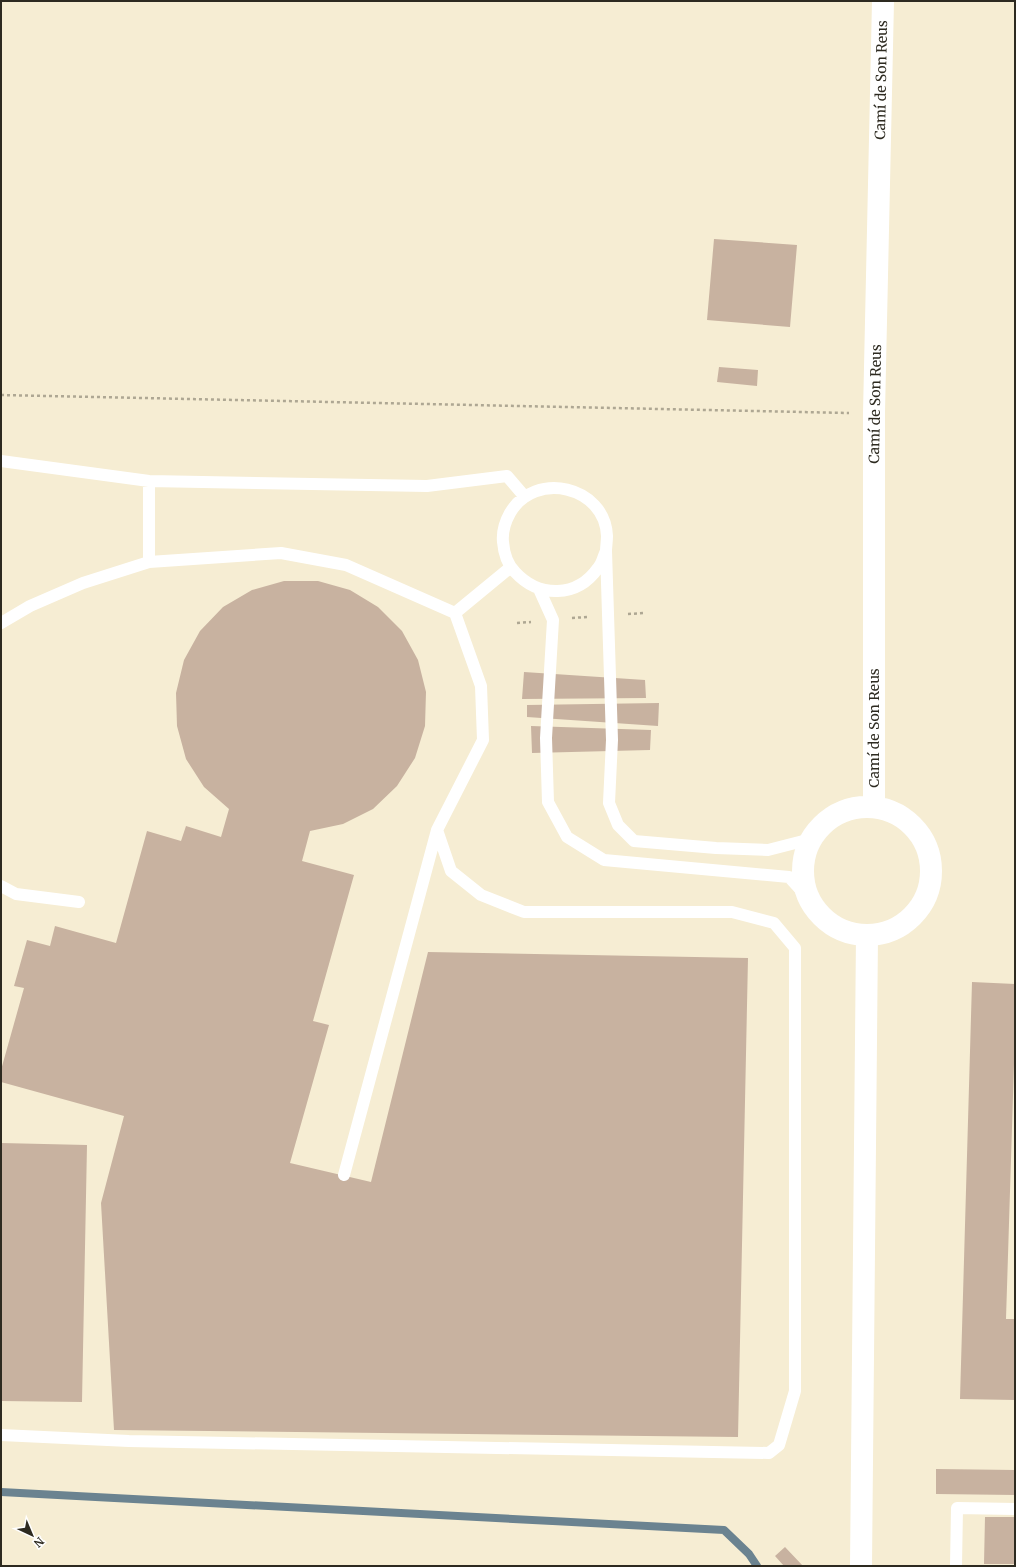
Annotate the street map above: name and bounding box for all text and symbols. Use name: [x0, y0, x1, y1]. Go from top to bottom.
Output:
street label: Camí de Son Reus: [871, 20, 891, 140]
street label: Camí de Son Reus: [865, 344, 885, 464]
street label: Camí de Son Reus: [865, 668, 883, 788]
north arrow: [12, 1515, 52, 1555]
text: N: [31, 1534, 47, 1550]

